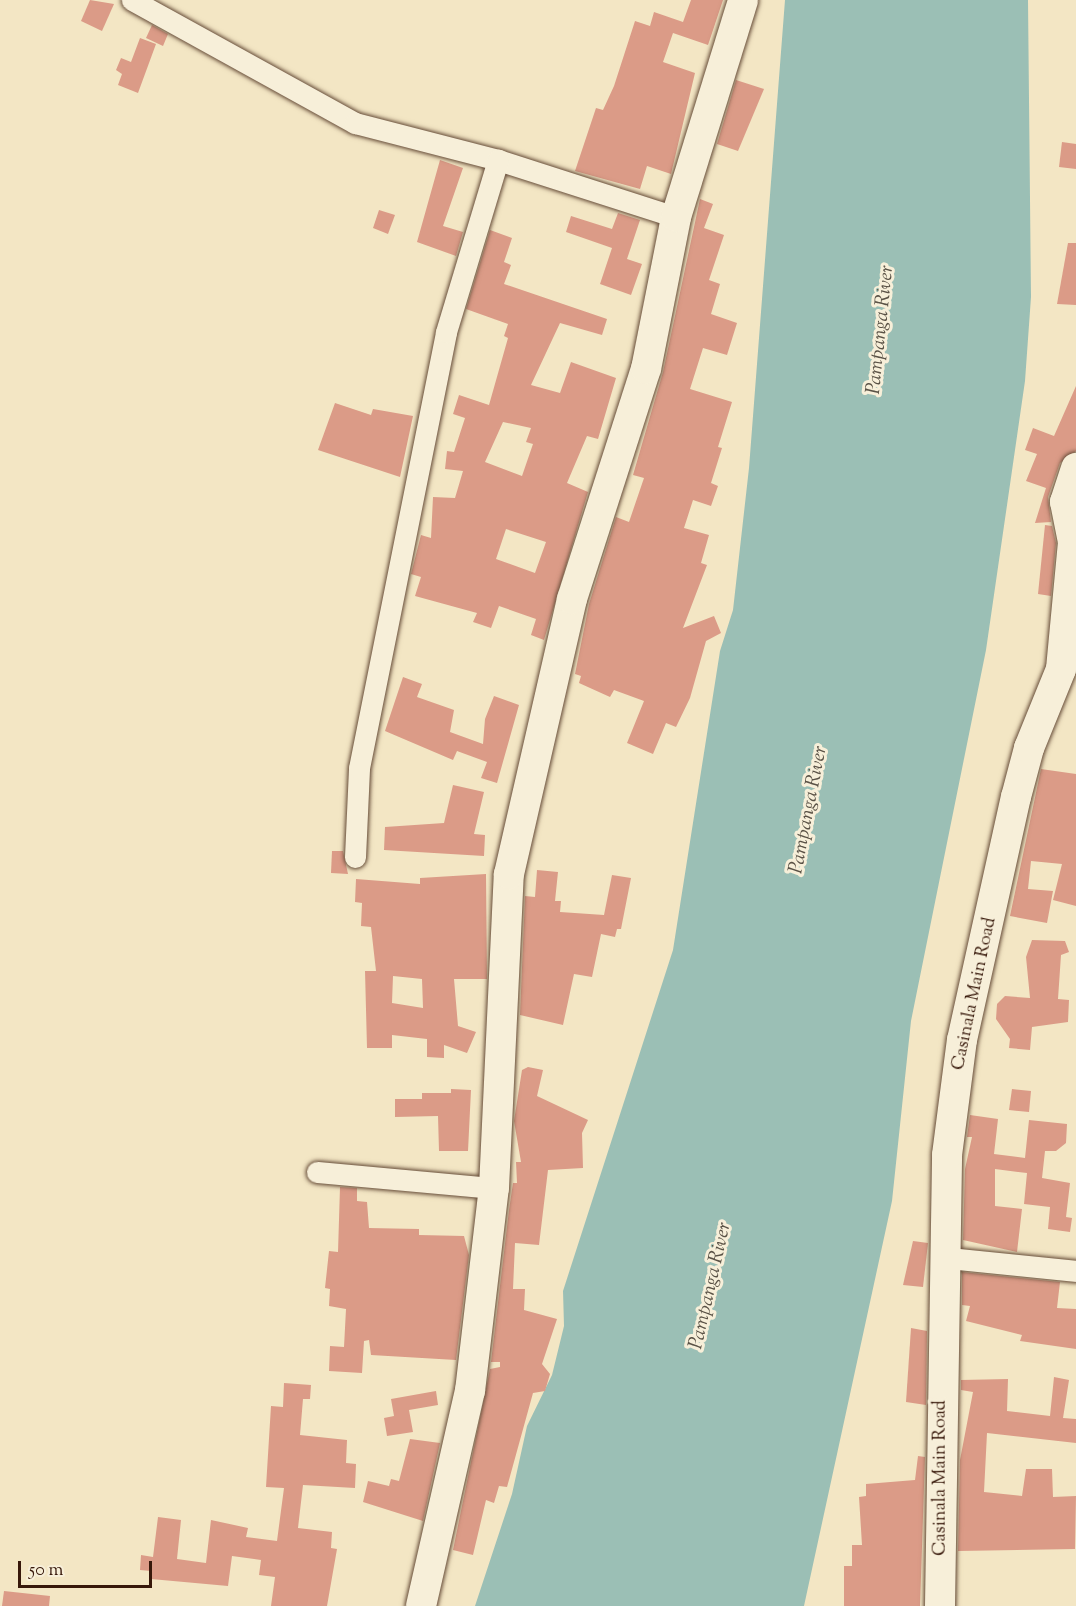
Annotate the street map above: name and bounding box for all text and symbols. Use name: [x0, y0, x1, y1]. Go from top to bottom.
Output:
water label: Pampanga River: [862, 264, 900, 396]
water label: Pampanga River: [785, 744, 833, 876]
street label: Casinala Main Road: [948, 916, 1002, 1072]
water label: Pampanga River: [685, 1220, 737, 1352]
street label: Casinala Main Road: [930, 1400, 952, 1556]
scale bar: [21, 1549, 154, 1587]
text: 50 m: [29, 1558, 63, 1584]

